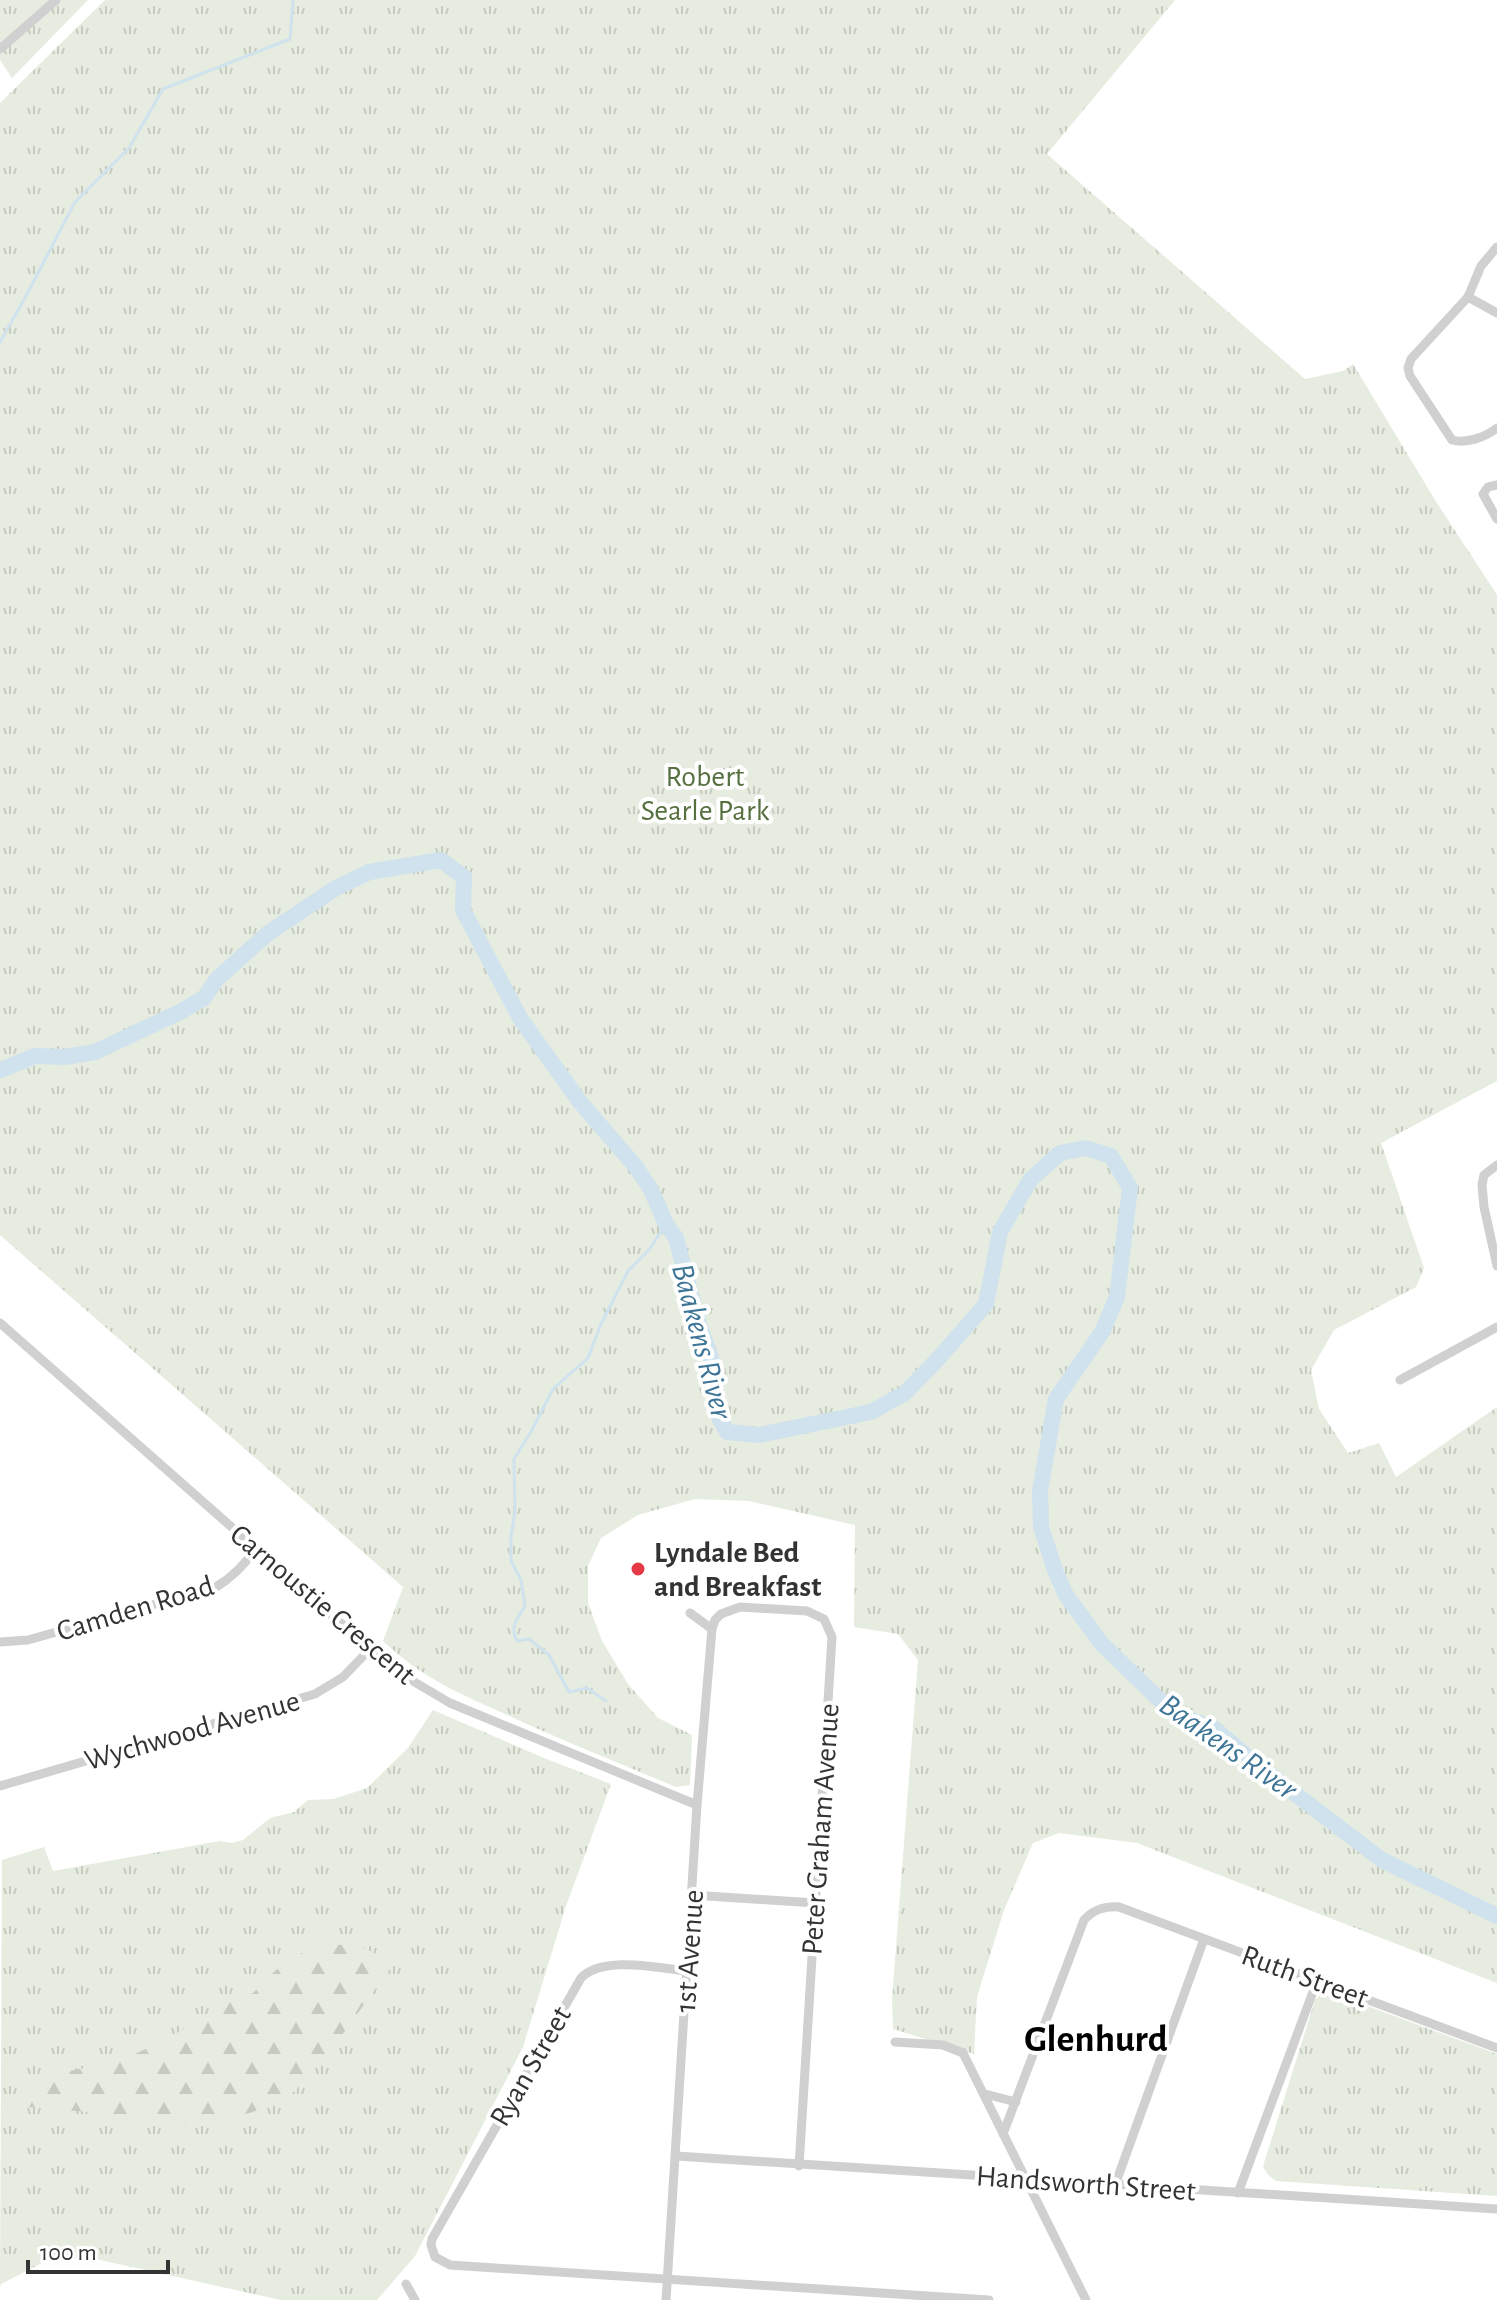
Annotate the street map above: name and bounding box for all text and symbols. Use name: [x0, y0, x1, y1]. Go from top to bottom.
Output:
park label: Robert Searle Park: [641, 762, 770, 826]
water label: Baakens River: [666, 1260, 739, 1424]
street label: Carnoustie Crescent: [224, 1519, 421, 1691]
place label: Lyndale Bed and Breakfast: [654, 1538, 821, 1602]
marker: Lyndale Bed and Breakfast: [629, 1560, 647, 1578]
street label: Camden Road: [53, 1571, 217, 1647]
street label: Wychwood Avenue: [81, 1686, 303, 1776]
water label: Baakens River: [1154, 1688, 1304, 1807]
street label: Peter Graham Avenue: [797, 1702, 845, 1956]
street label: 1st Avenue: [671, 1888, 709, 2014]
street label: Ruth Street: [1237, 1940, 1372, 2014]
street label: Ryan Street: [485, 2001, 577, 2132]
district label: Glenhurd: [1024, 2021, 1168, 2059]
street label: Handsworth Street: [975, 2161, 1197, 2207]
scale bar: [28, 2224, 168, 2274]
text: 100 m: [40, 2241, 97, 2265]

